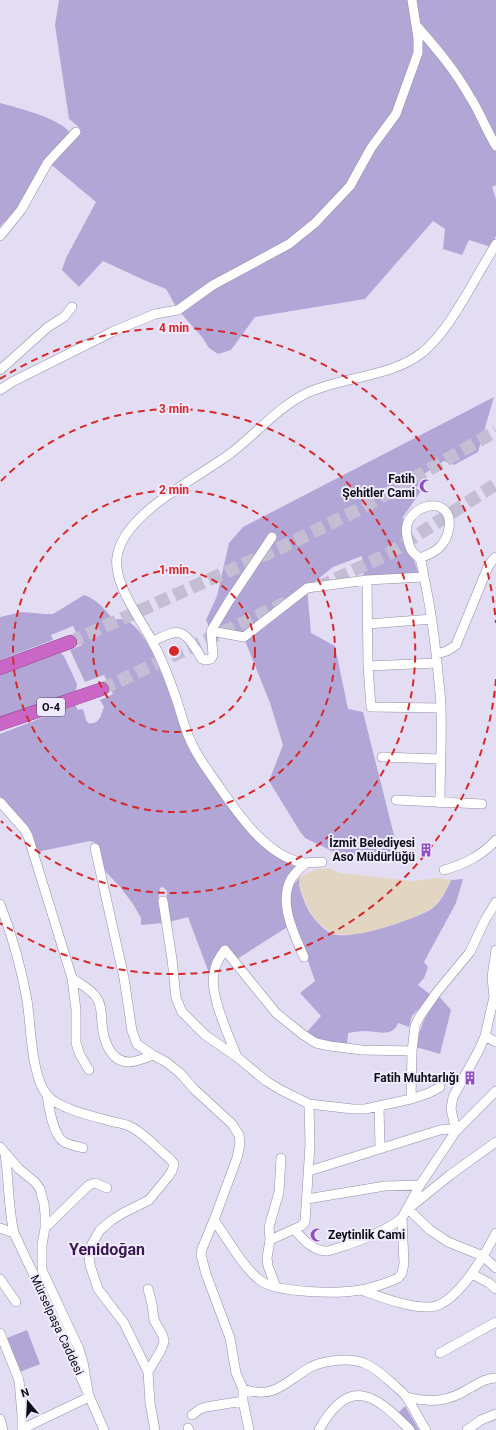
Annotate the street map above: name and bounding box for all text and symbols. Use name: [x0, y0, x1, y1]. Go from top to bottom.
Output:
text: 4 min: [159, 321, 189, 335]
text: 3 min: [159, 402, 189, 416]
place label: Fatih Şehitler Cami: [342, 472, 415, 500]
mosque icon: Fatih Şehitler Cami: [418, 478, 434, 494]
text: 2 min: [159, 483, 189, 497]
text: 1 min: [159, 563, 189, 577]
centre of rings: [167, 644, 181, 658]
road number: O-4: [37, 698, 65, 716]
place label: İzmit Belediyesi Aso Müdürlüğü: [329, 835, 415, 864]
building icon: İzmit Belediyesi Aso Müdürlüğü: [418, 842, 434, 858]
building icon: Fatih Muhtarlığı: [462, 1070, 478, 1086]
place label: Fatih Muhtarlığı: [374, 1071, 459, 1085]
mosque icon: Zeytinlik Cami: [309, 1227, 325, 1243]
place label: Zeytinlik Cami: [328, 1228, 405, 1242]
district label: Yenidoğan: [69, 1240, 145, 1259]
street label: Mürselpaşa Caddesi: [28, 1273, 86, 1377]
north arrow: [8, 1382, 48, 1422]
text: N: [19, 1386, 31, 1400]

